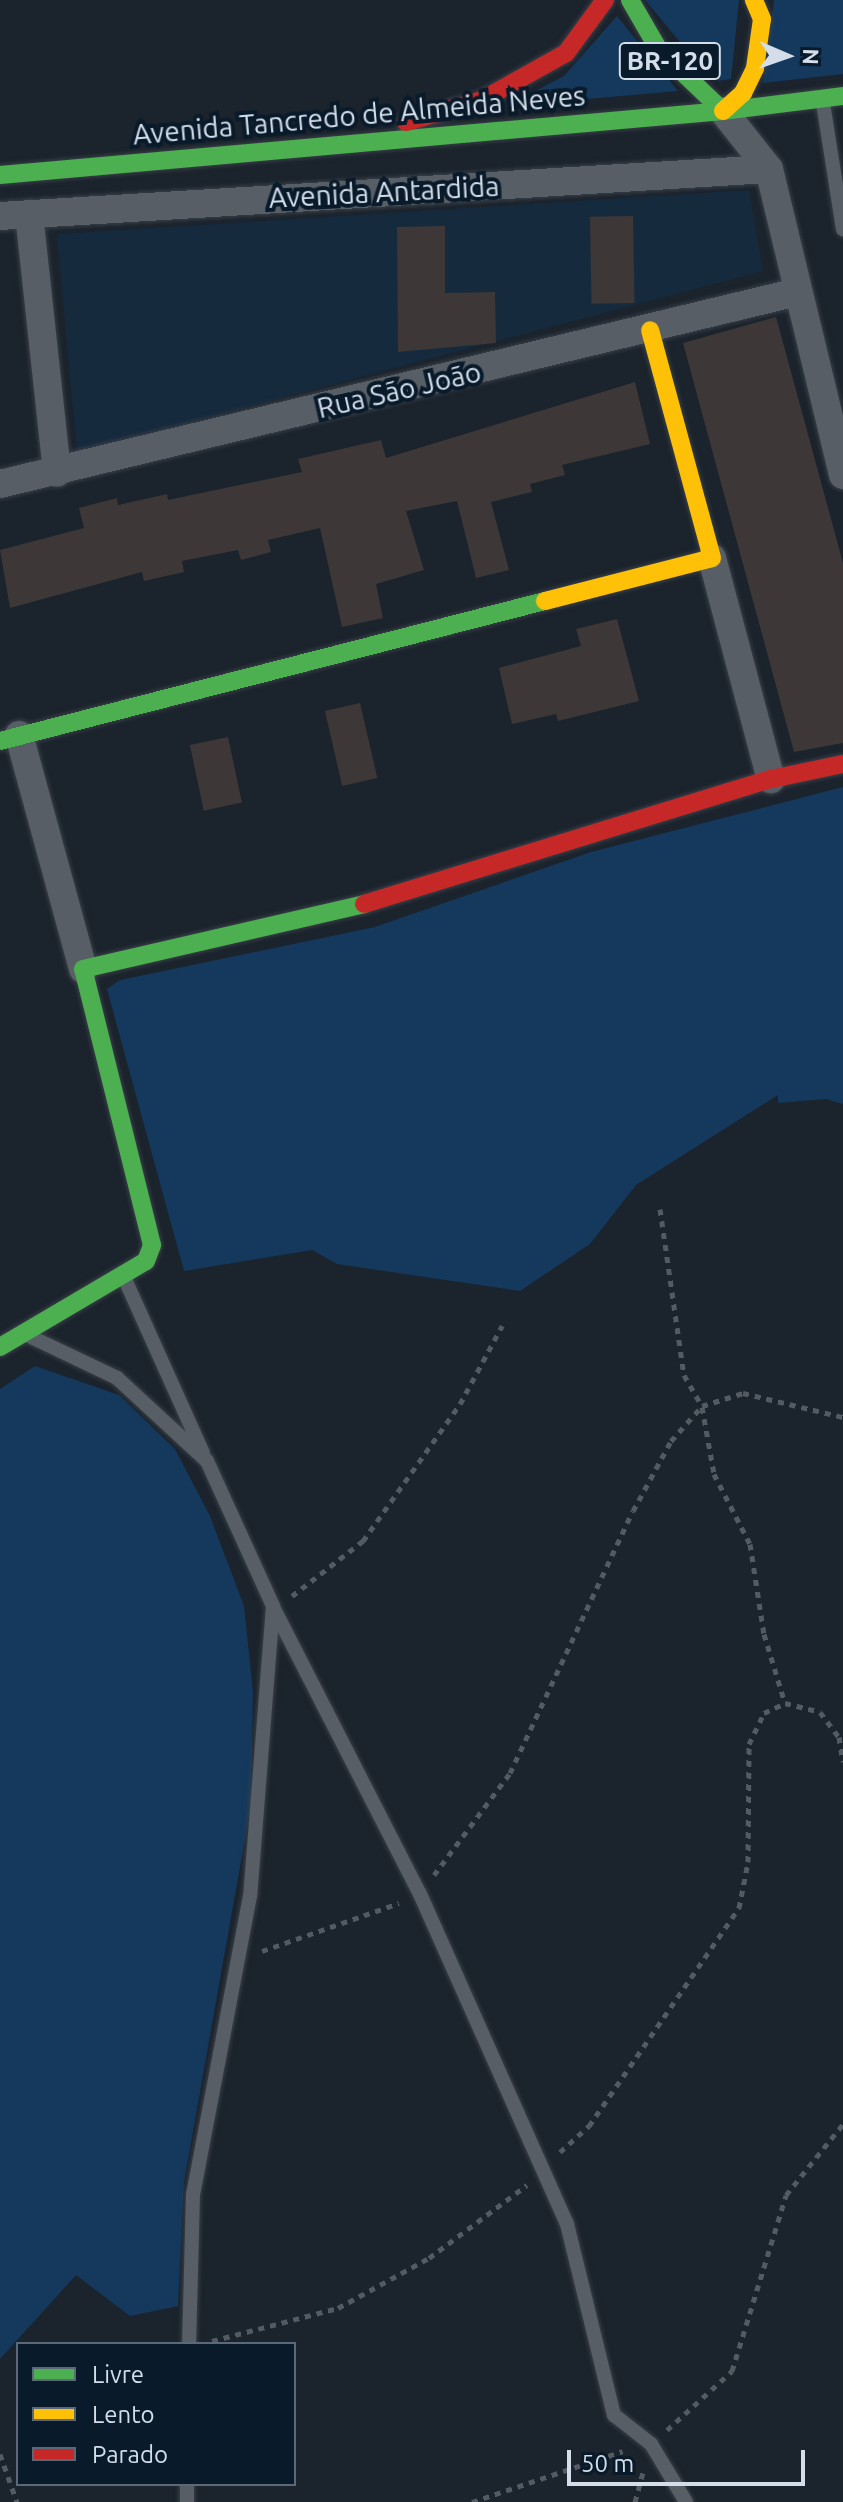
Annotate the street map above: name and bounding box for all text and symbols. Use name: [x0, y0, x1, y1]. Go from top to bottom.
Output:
north arrow: [747, 16, 827, 96]
road number: BR-120: [618, 39, 722, 83]
text: N: [799, 48, 824, 65]
street label: Avenida Tancredo de Almeida Neves: [131, 78, 587, 152]
street label: Avenida Antardida: [268, 169, 500, 215]
street label: Rua São João: [314, 355, 484, 425]
legend: [16, 2342, 296, 2486]
text: Livre: [92, 2361, 144, 2388]
text: Lento: [92, 2401, 155, 2428]
scale bar: [571, 2434, 809, 2484]
text: Parado: [92, 2441, 168, 2468]
text: 50 m: [581, 2450, 634, 2477]

